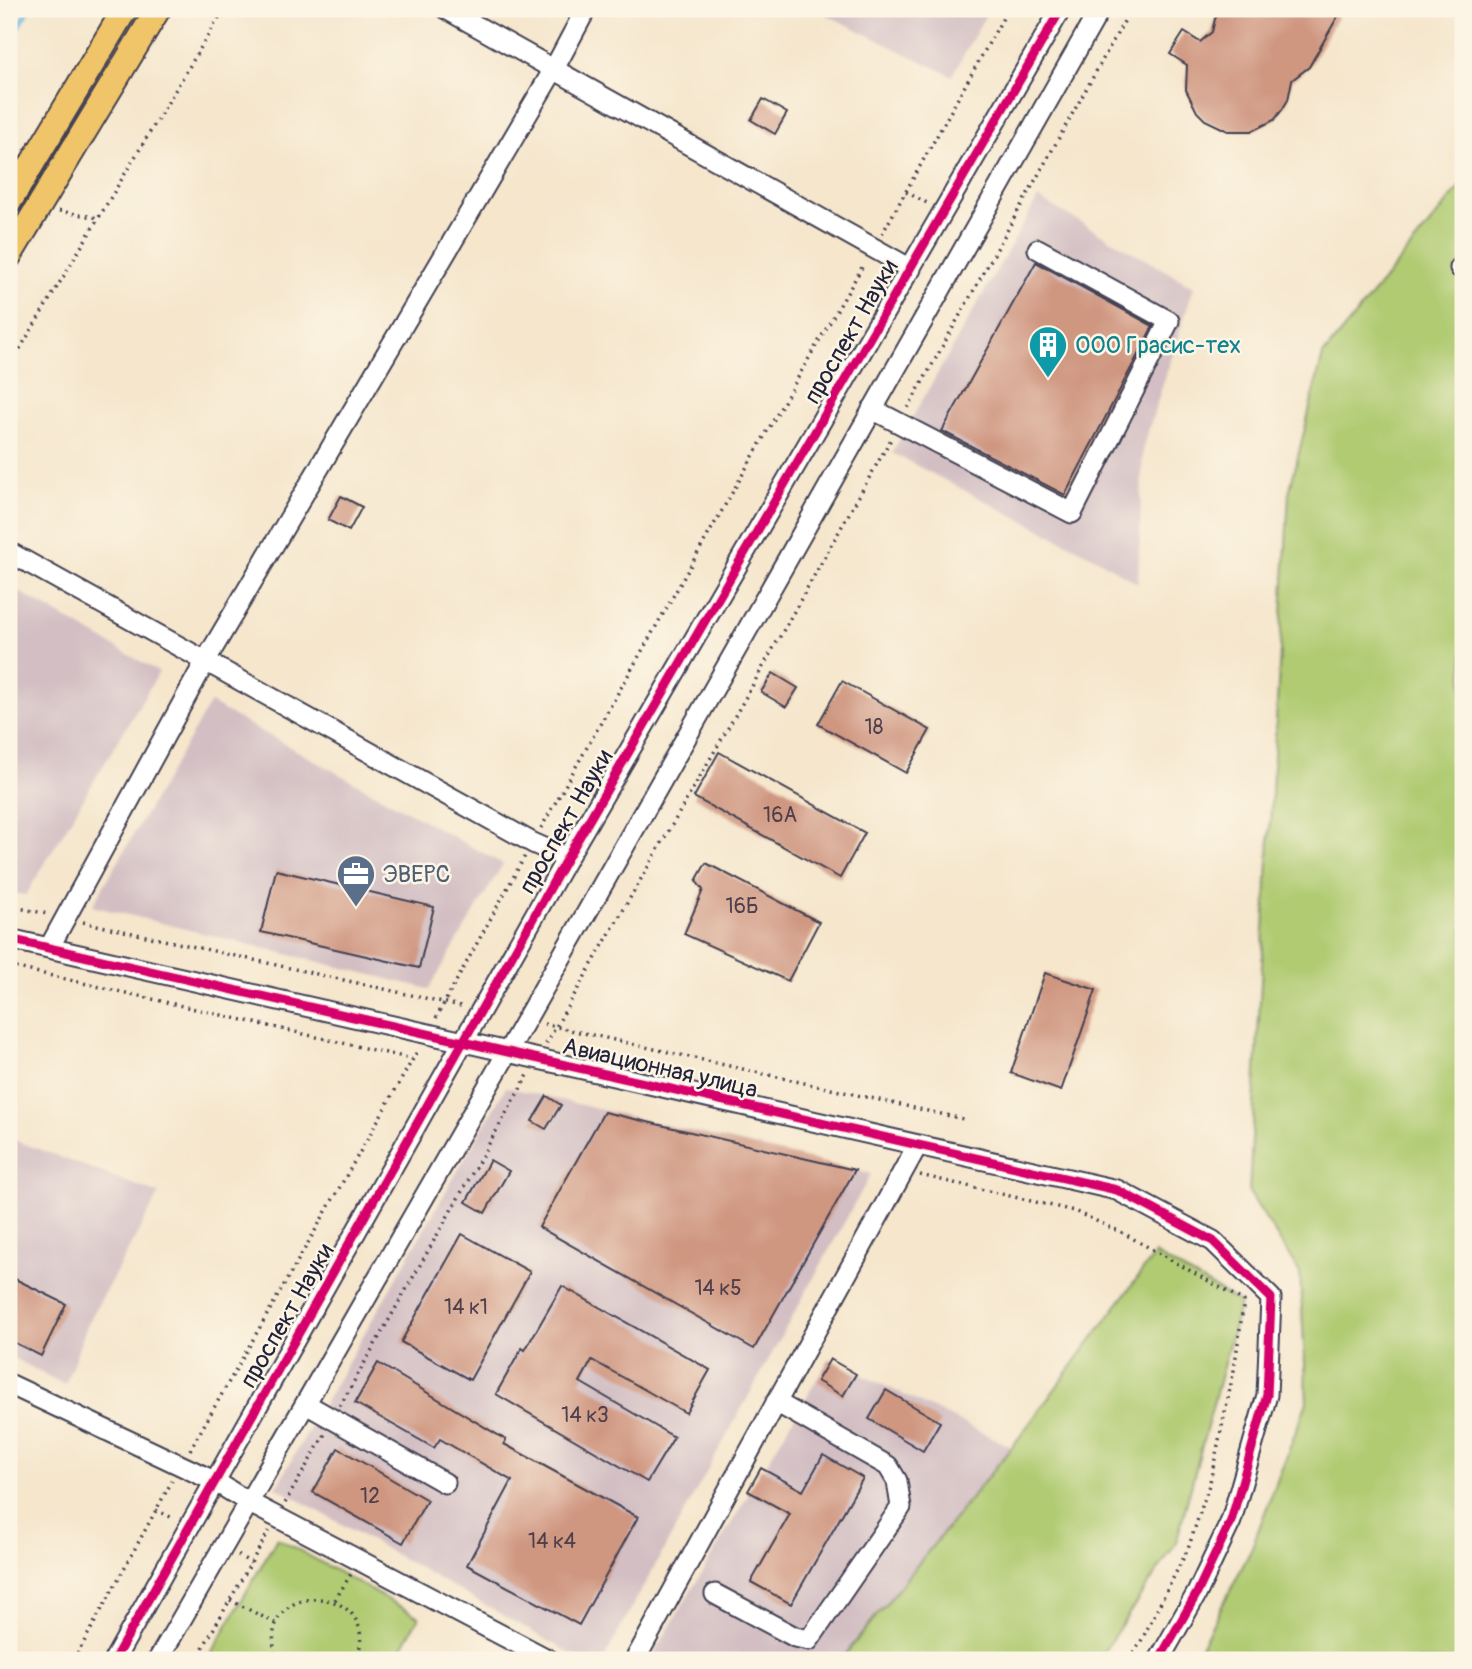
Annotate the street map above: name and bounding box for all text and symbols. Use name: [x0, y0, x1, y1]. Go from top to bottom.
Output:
street label: проспект Науки: [798, 254, 904, 409]
building icon: ООО Грасис-тех: [1027, 324, 1069, 379]
place label: ООО Грасис-тех: [1075, 331, 1241, 360]
house number: 18: [865, 714, 883, 741]
street label: проспект Науки: [513, 744, 619, 899]
house number: 16А: [763, 802, 797, 829]
office icon: ЭВЕРС: [335, 853, 377, 908]
place label: ЭВЕРС: [383, 860, 450, 889]
house number: 16Б: [725, 893, 759, 920]
street label: Авиационная улица: [560, 1031, 760, 1105]
street label: проспект Науки: [234, 1238, 340, 1393]
house number: 14 к5: [694, 1275, 742, 1302]
house number: 14 к1: [444, 1294, 488, 1321]
house number: 14 к3: [561, 1402, 609, 1429]
house number: 12: [360, 1483, 380, 1510]
house number: 14 к4: [528, 1528, 576, 1555]

